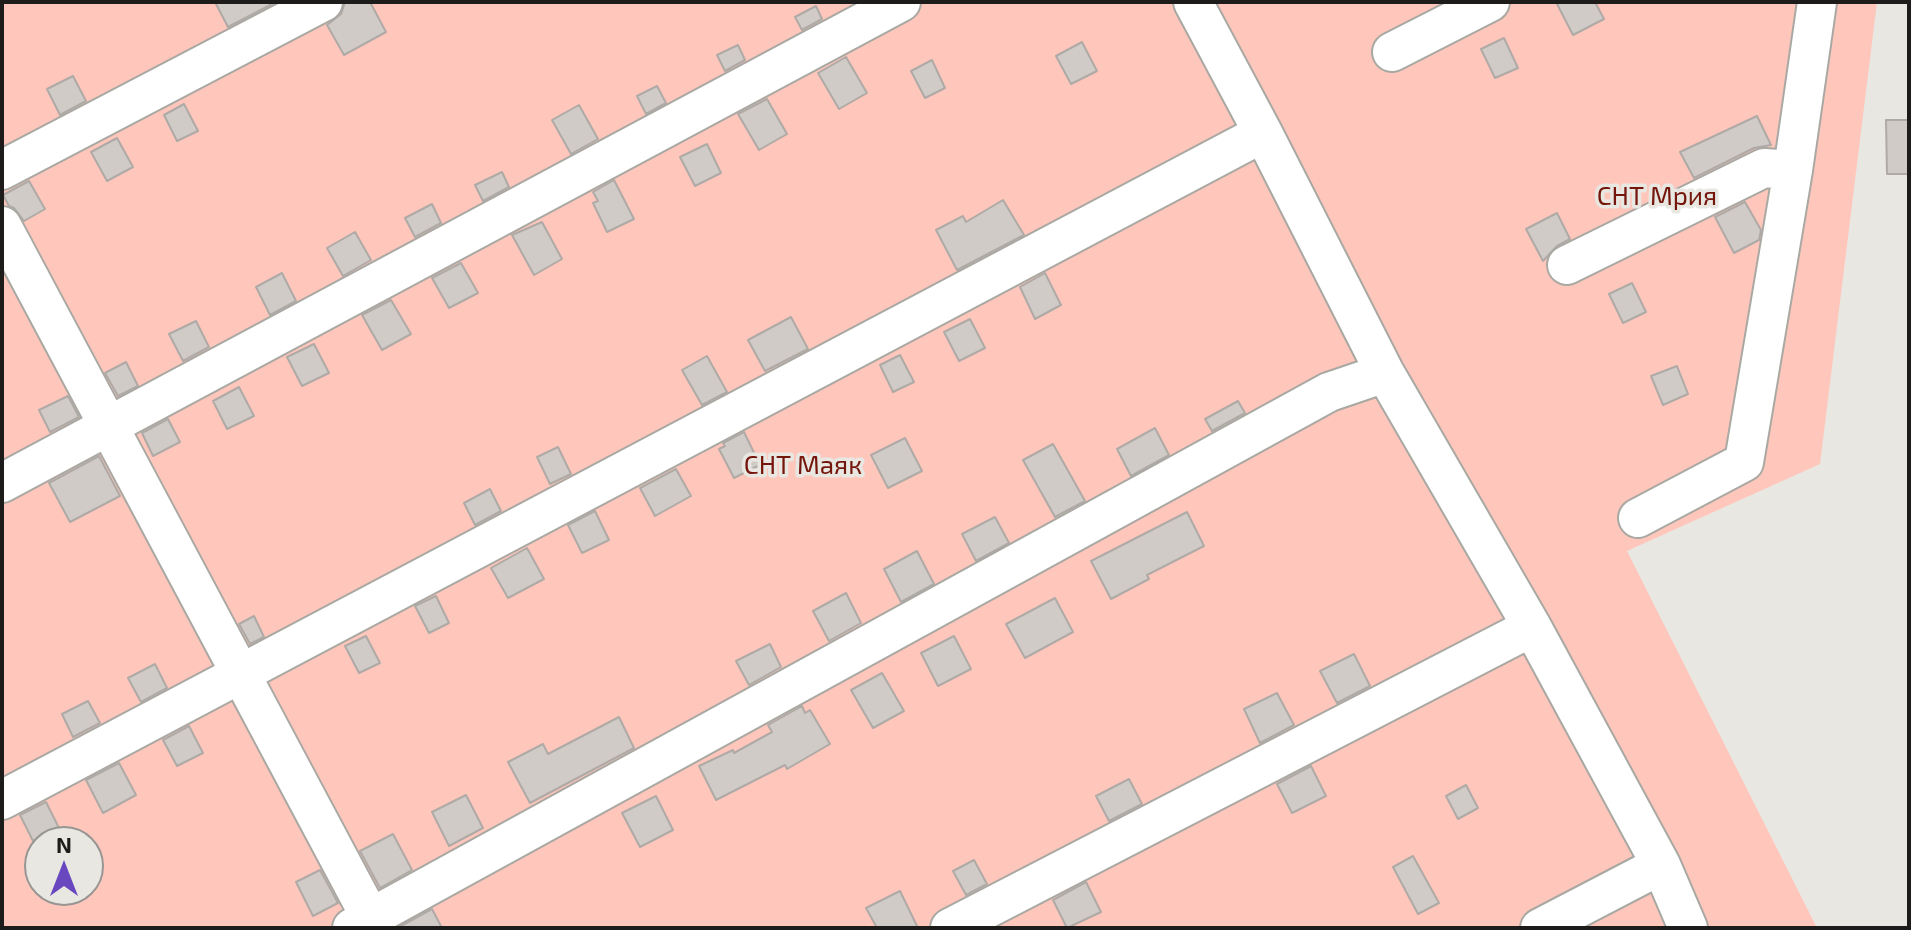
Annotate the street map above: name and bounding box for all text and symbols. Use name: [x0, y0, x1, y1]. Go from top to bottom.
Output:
park label: СНТ Мрия: [1597, 180, 1717, 212]
park label: СНТ Маяк: [744, 449, 862, 481]
north arrow: [24, 826, 104, 906]
text: N: [56, 831, 72, 857]

